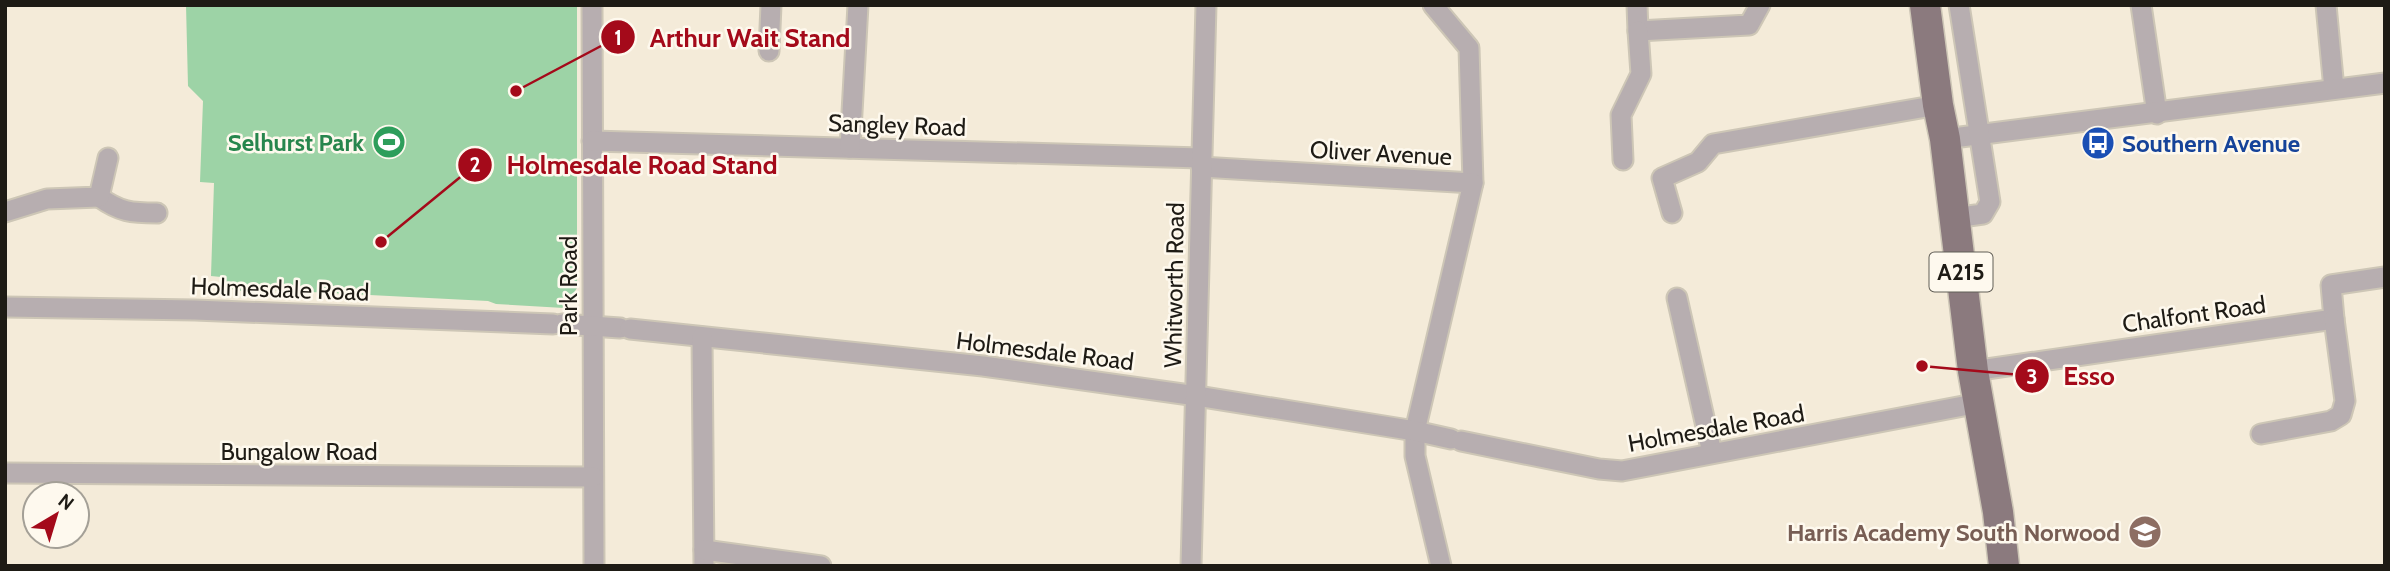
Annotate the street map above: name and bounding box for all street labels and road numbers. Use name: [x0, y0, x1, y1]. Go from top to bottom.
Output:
street label: Sangley Road: [827, 108, 967, 142]
street label: Oliver Avenue: [1309, 135, 1453, 171]
street label: Whitworth Road: [1158, 202, 1190, 368]
street label: Park Road: [554, 236, 583, 336]
road number: A215: [1930, 252, 1993, 292]
street label: Holmesdale Road: [190, 271, 370, 307]
street label: Chalfont Road: [2120, 290, 2268, 338]
street label: Holmesdale Road: [954, 326, 1136, 376]
street label: Holmesdale Road: [1625, 398, 1807, 458]
street label: Bungalow Road: [220, 437, 378, 466]

